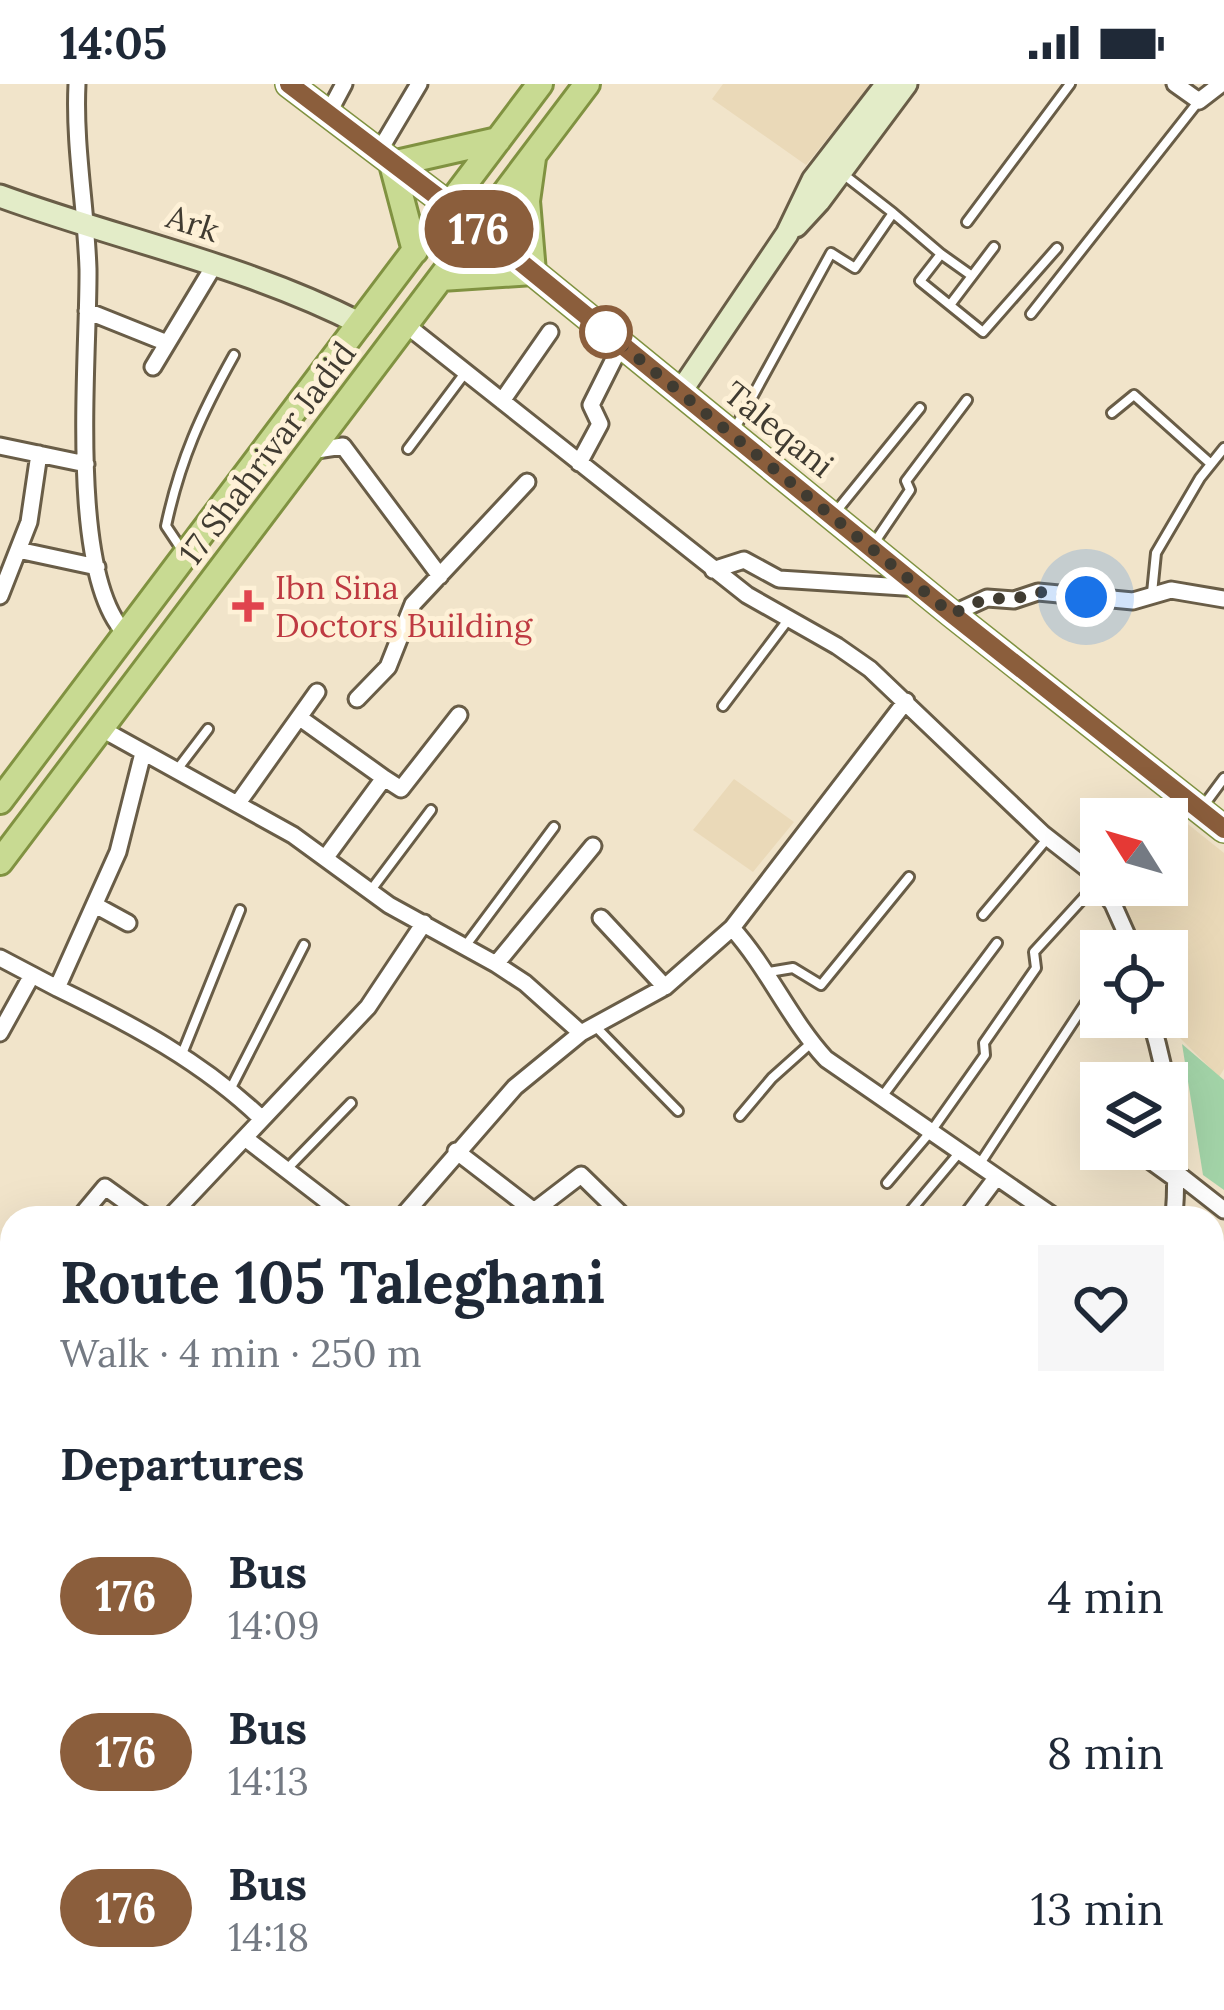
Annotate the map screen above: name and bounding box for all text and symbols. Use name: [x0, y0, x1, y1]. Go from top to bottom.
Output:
text: 14:05: [60, 14, 167, 71]
line badge: 176: [410, 190, 548, 268]
street label: Ark: [161, 195, 225, 251]
text: 176: [449, 202, 509, 256]
unlabelled marker: [581, 307, 631, 357]
street label: 17 Shahrivar Jadid: [169, 333, 365, 573]
street label: Taleqani: [716, 372, 842, 486]
place label: Ibn Sina Doctors Building: [275, 566, 533, 646]
your location: [1056, 567, 1116, 627]
marker: Ibn Sina Doctors Building: [232, 590, 264, 622]
north arrow: [1080, 798, 1188, 906]
map controls: [1080, 798, 1188, 1170]
button: locate: [1080, 930, 1188, 1038]
button: layers: [1080, 1062, 1188, 1170]
button: heart: [1038, 1245, 1164, 1371]
text: Route 105 Taleghani: [60, 1246, 605, 1319]
text: Walk · 4 min · 250 m: [60, 1328, 422, 1378]
text: Departures: [60, 1435, 304, 1492]
text: Bus: [228, 1543, 307, 1600]
text: 4 min: [1048, 1568, 1164, 1625]
text: 176: [96, 1569, 156, 1623]
text: 14:09: [228, 1600, 320, 1650]
text: Bus: [228, 1699, 307, 1756]
text: 8 min: [1047, 1724, 1164, 1781]
text: 176: [96, 1725, 156, 1779]
text: 14:13: [228, 1756, 309, 1806]
text: Bus: [228, 1855, 307, 1912]
text: 13 min: [1031, 1880, 1164, 1937]
text: 176: [96, 1881, 156, 1935]
text: 14:18: [228, 1912, 309, 1962]

